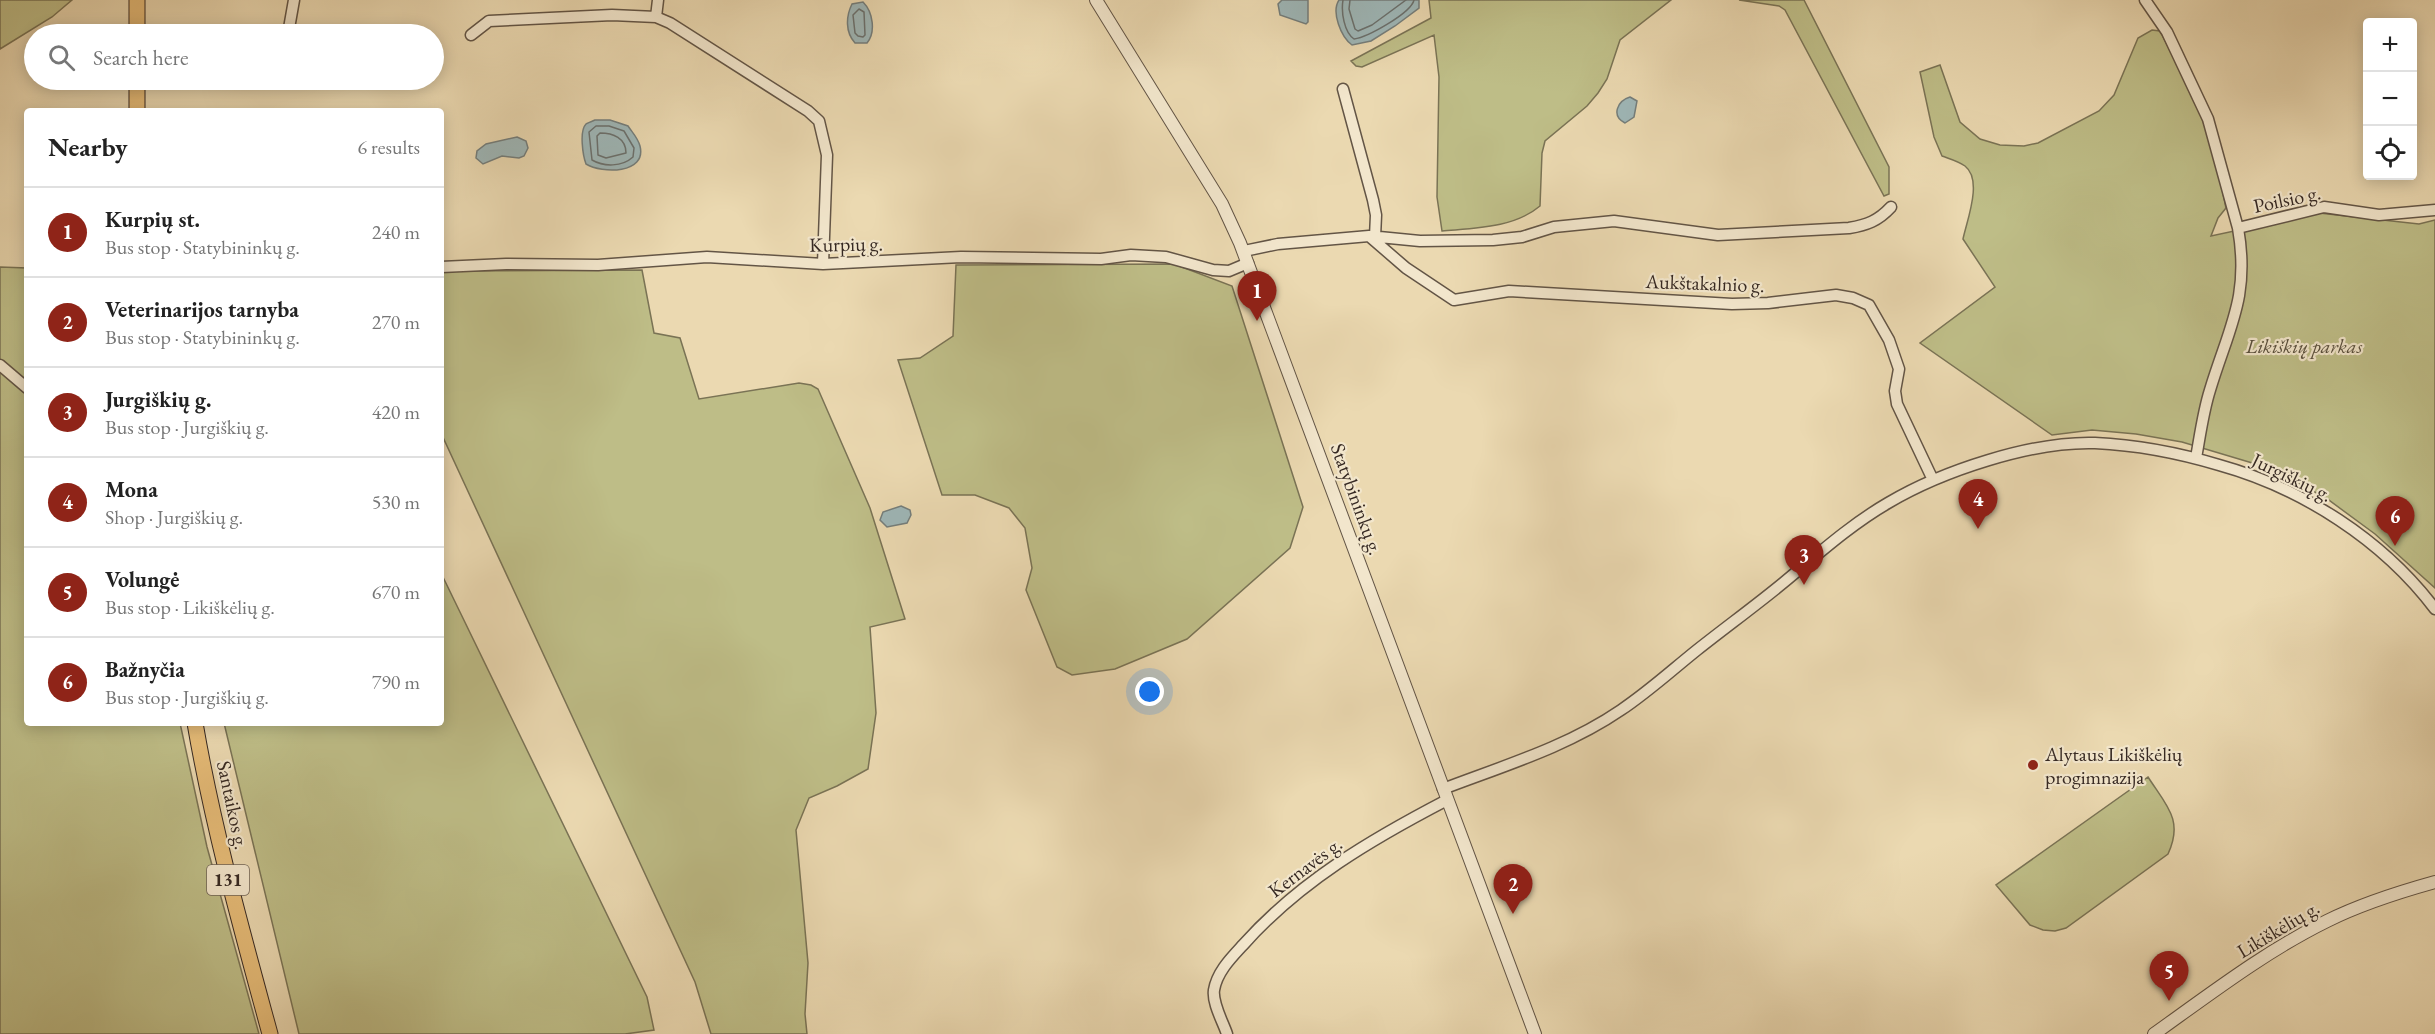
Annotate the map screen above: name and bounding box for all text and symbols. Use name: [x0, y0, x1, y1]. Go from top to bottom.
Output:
map controls: [2363, 18, 2417, 180]
button: +: [2363, 18, 2417, 72]
search box: [24, 24, 444, 90]
icon: search: [45, 41, 78, 74]
text: Search here: [93, 43, 188, 72]
button: −: [2363, 72, 2417, 126]
button: locate: [2363, 126, 2417, 180]
text: Nearby: [48, 130, 128, 164]
text: 6 results: [357, 134, 420, 160]
street label: Poilsio g.: [2251, 179, 2323, 219]
text: Kurpių st.: [105, 205, 200, 234]
text: 1: [62, 219, 73, 245]
text: 240 m: [372, 219, 420, 245]
street label: Kurpių g.: [809, 230, 883, 258]
text: Bus stop · Statybininkų g.: [105, 234, 300, 260]
street label: Aukštakalnio g.: [1644, 268, 1765, 298]
pin: 1: [1238, 272, 1276, 321]
text: Veterinarijos tarnyba: [105, 295, 299, 324]
text: 2: [62, 309, 73, 335]
text: 270 m: [372, 309, 420, 335]
text: Bus stop · Statybininkų g.: [105, 324, 300, 350]
park label: Likiškių parkas: [2245, 333, 2363, 359]
text: Jurgiškių g.: [105, 385, 212, 414]
text: 3: [62, 399, 73, 425]
text: 420 m: [372, 399, 420, 425]
text: Bus stop · Jurgiškių g.: [105, 414, 269, 440]
street label: Statybininkų g.: [1325, 440, 1389, 558]
street label: Jurgiškių g.: [2246, 446, 2336, 508]
text: Mona: [105, 475, 158, 504]
pin: 4: [1958, 480, 1998, 529]
text: 4: [62, 489, 73, 515]
text: 530 m: [372, 489, 420, 515]
pin: 6: [2376, 496, 2414, 546]
text: Shop · Jurgiškių g.: [105, 504, 243, 530]
pin: 3: [1784, 536, 1824, 585]
text: Volungė: [105, 565, 179, 594]
text: 5: [62, 579, 73, 605]
text: 670 m: [372, 579, 420, 605]
text: Bus stop · Likiškėlių g.: [105, 594, 275, 620]
text: Bažnyčia: [105, 655, 185, 684]
text: 6: [62, 669, 73, 695]
text: 790 m: [372, 669, 420, 695]
your location: [1135, 677, 1164, 706]
text: Bus stop · Jurgiškių g.: [105, 684, 269, 710]
place label: Alytaus Likiškėlių progimnazija: [2044, 741, 2183, 790]
street label: Santaikos g.: [211, 758, 255, 852]
marker: Alytaus Likiškėlių progimnazija: [2026, 758, 2040, 772]
street label: Kernavės g.: [1263, 831, 1347, 903]
pin: 2: [1494, 864, 1532, 914]
road number: 131: [207, 865, 249, 895]
street label: Likiškėlių g.: [2232, 894, 2324, 964]
pin: 5: [2150, 952, 2188, 1001]

